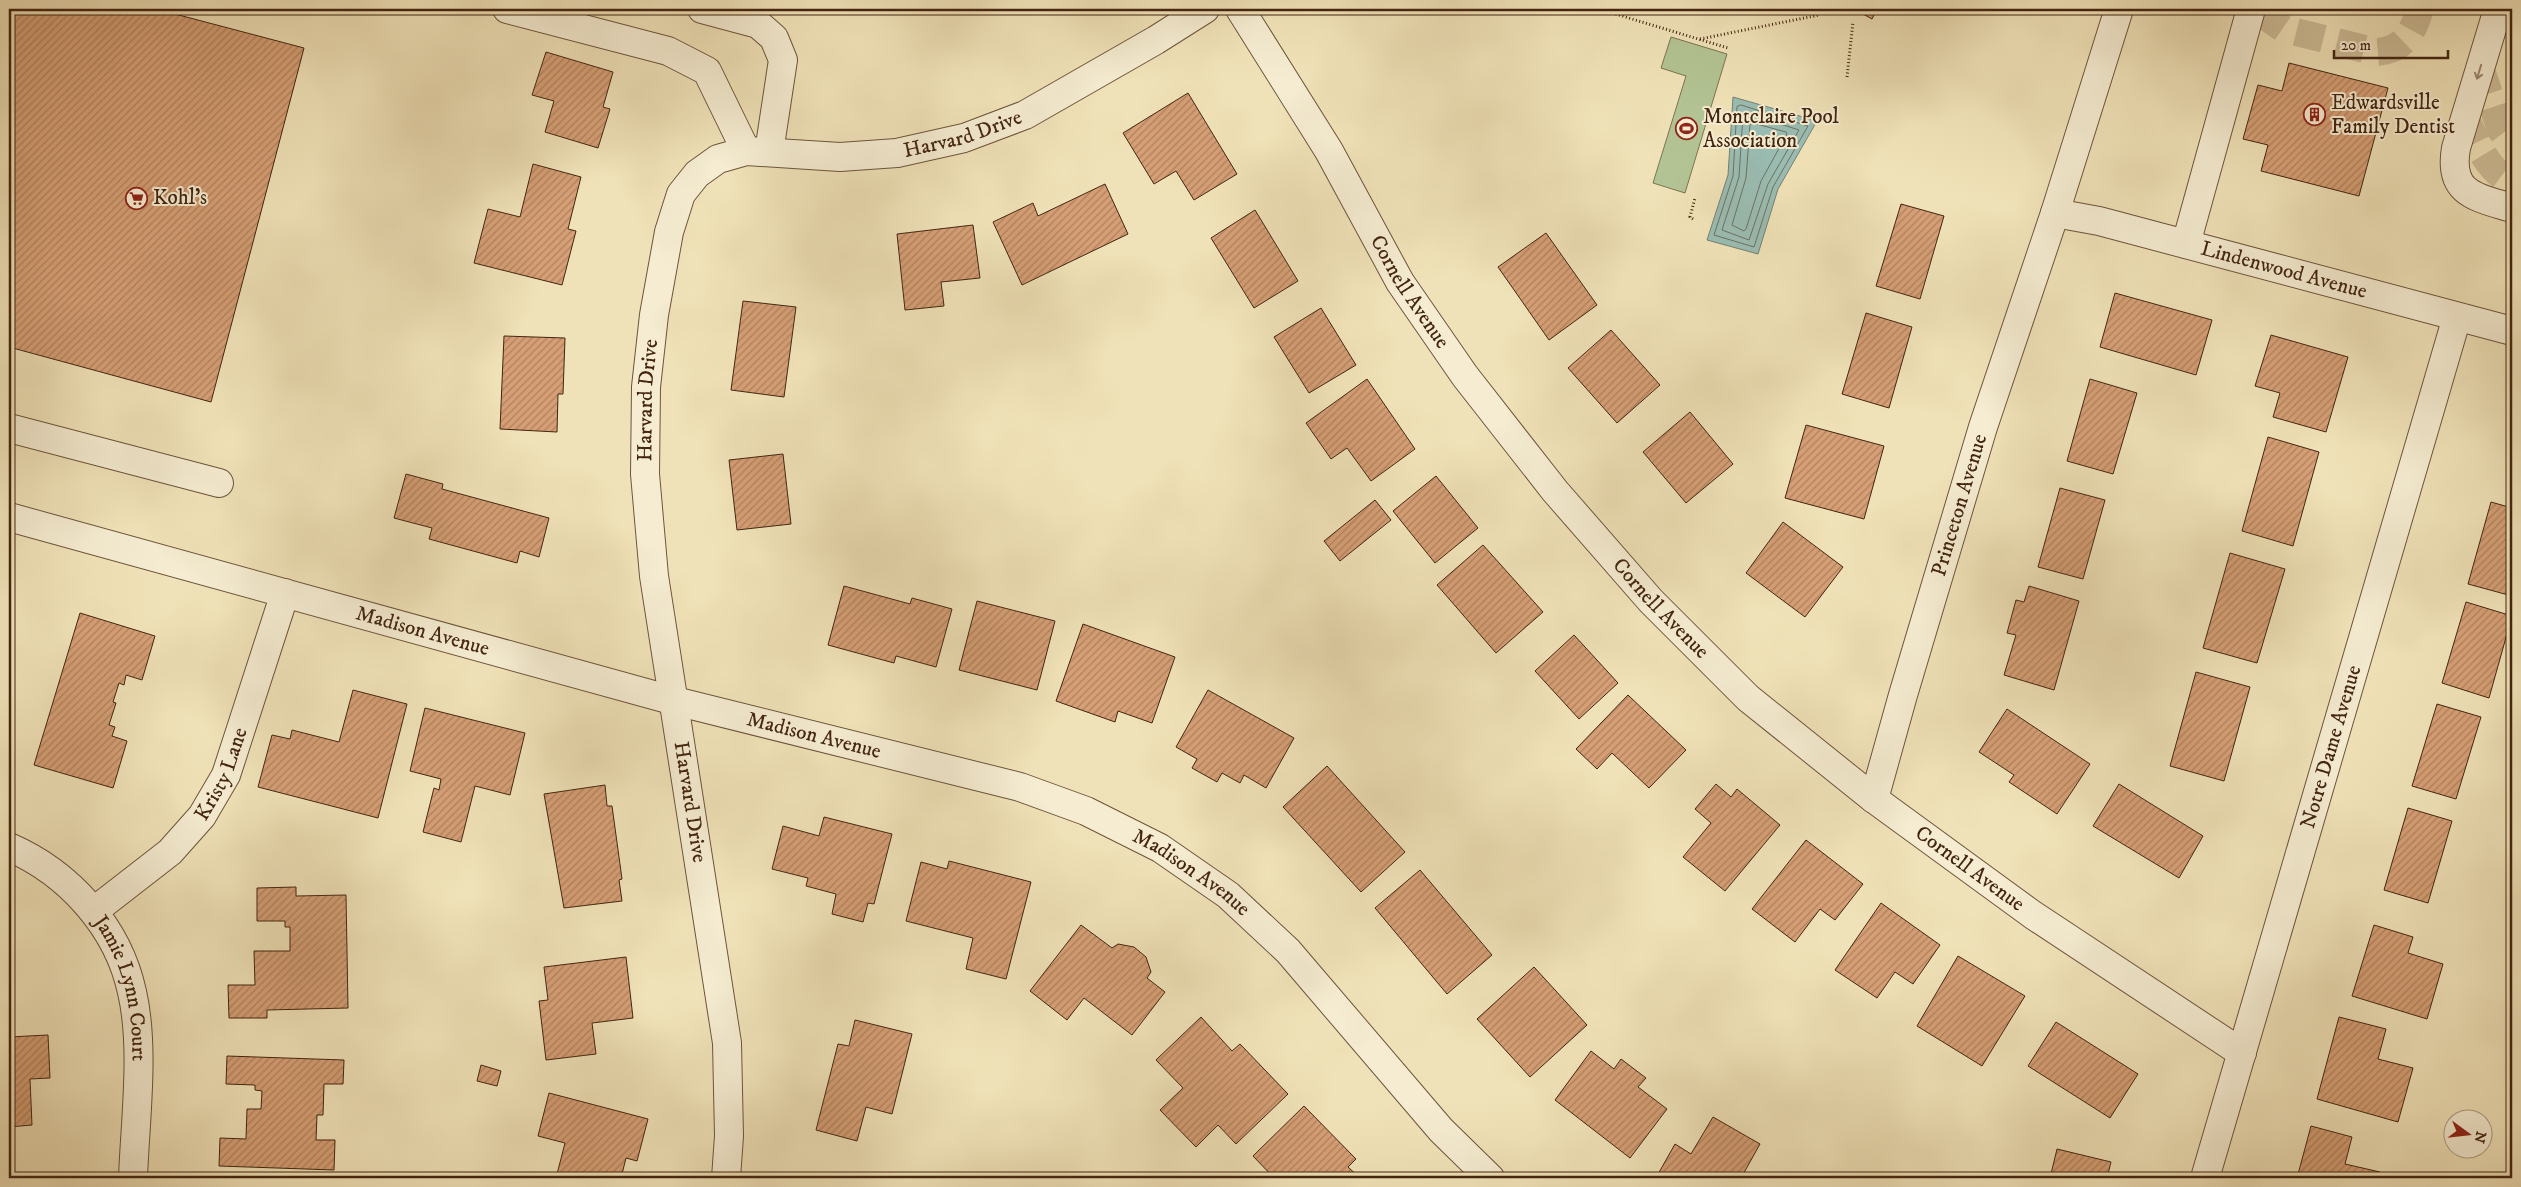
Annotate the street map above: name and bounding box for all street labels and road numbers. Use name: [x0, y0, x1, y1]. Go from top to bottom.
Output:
street label: Harvard Drive: [901, 104, 1026, 164]
street label: Cornell Avenue: [1364, 231, 1455, 354]
street label: Lindenwood Avenue: [2198, 236, 2370, 305]
street label: Harvard Drive: [632, 338, 664, 462]
street label: Princeton Avenue: [1926, 431, 1993, 579]
street label: Cornell Avenue: [1607, 553, 1715, 665]
street label: Madison Avenue: [353, 600, 492, 662]
street label: Notre Dame Avenue: [2295, 662, 2367, 832]
street label: Madison Avenue: [744, 706, 884, 765]
street label: Kristy Lane: [189, 724, 254, 825]
street label: Harvard Drive: [668, 740, 712, 865]
street label: Cornell Avenue: [1910, 820, 2030, 918]
street label: Madison Avenue: [1128, 823, 1256, 922]
street label: Jamie Lynn Court: [86, 909, 152, 1061]

